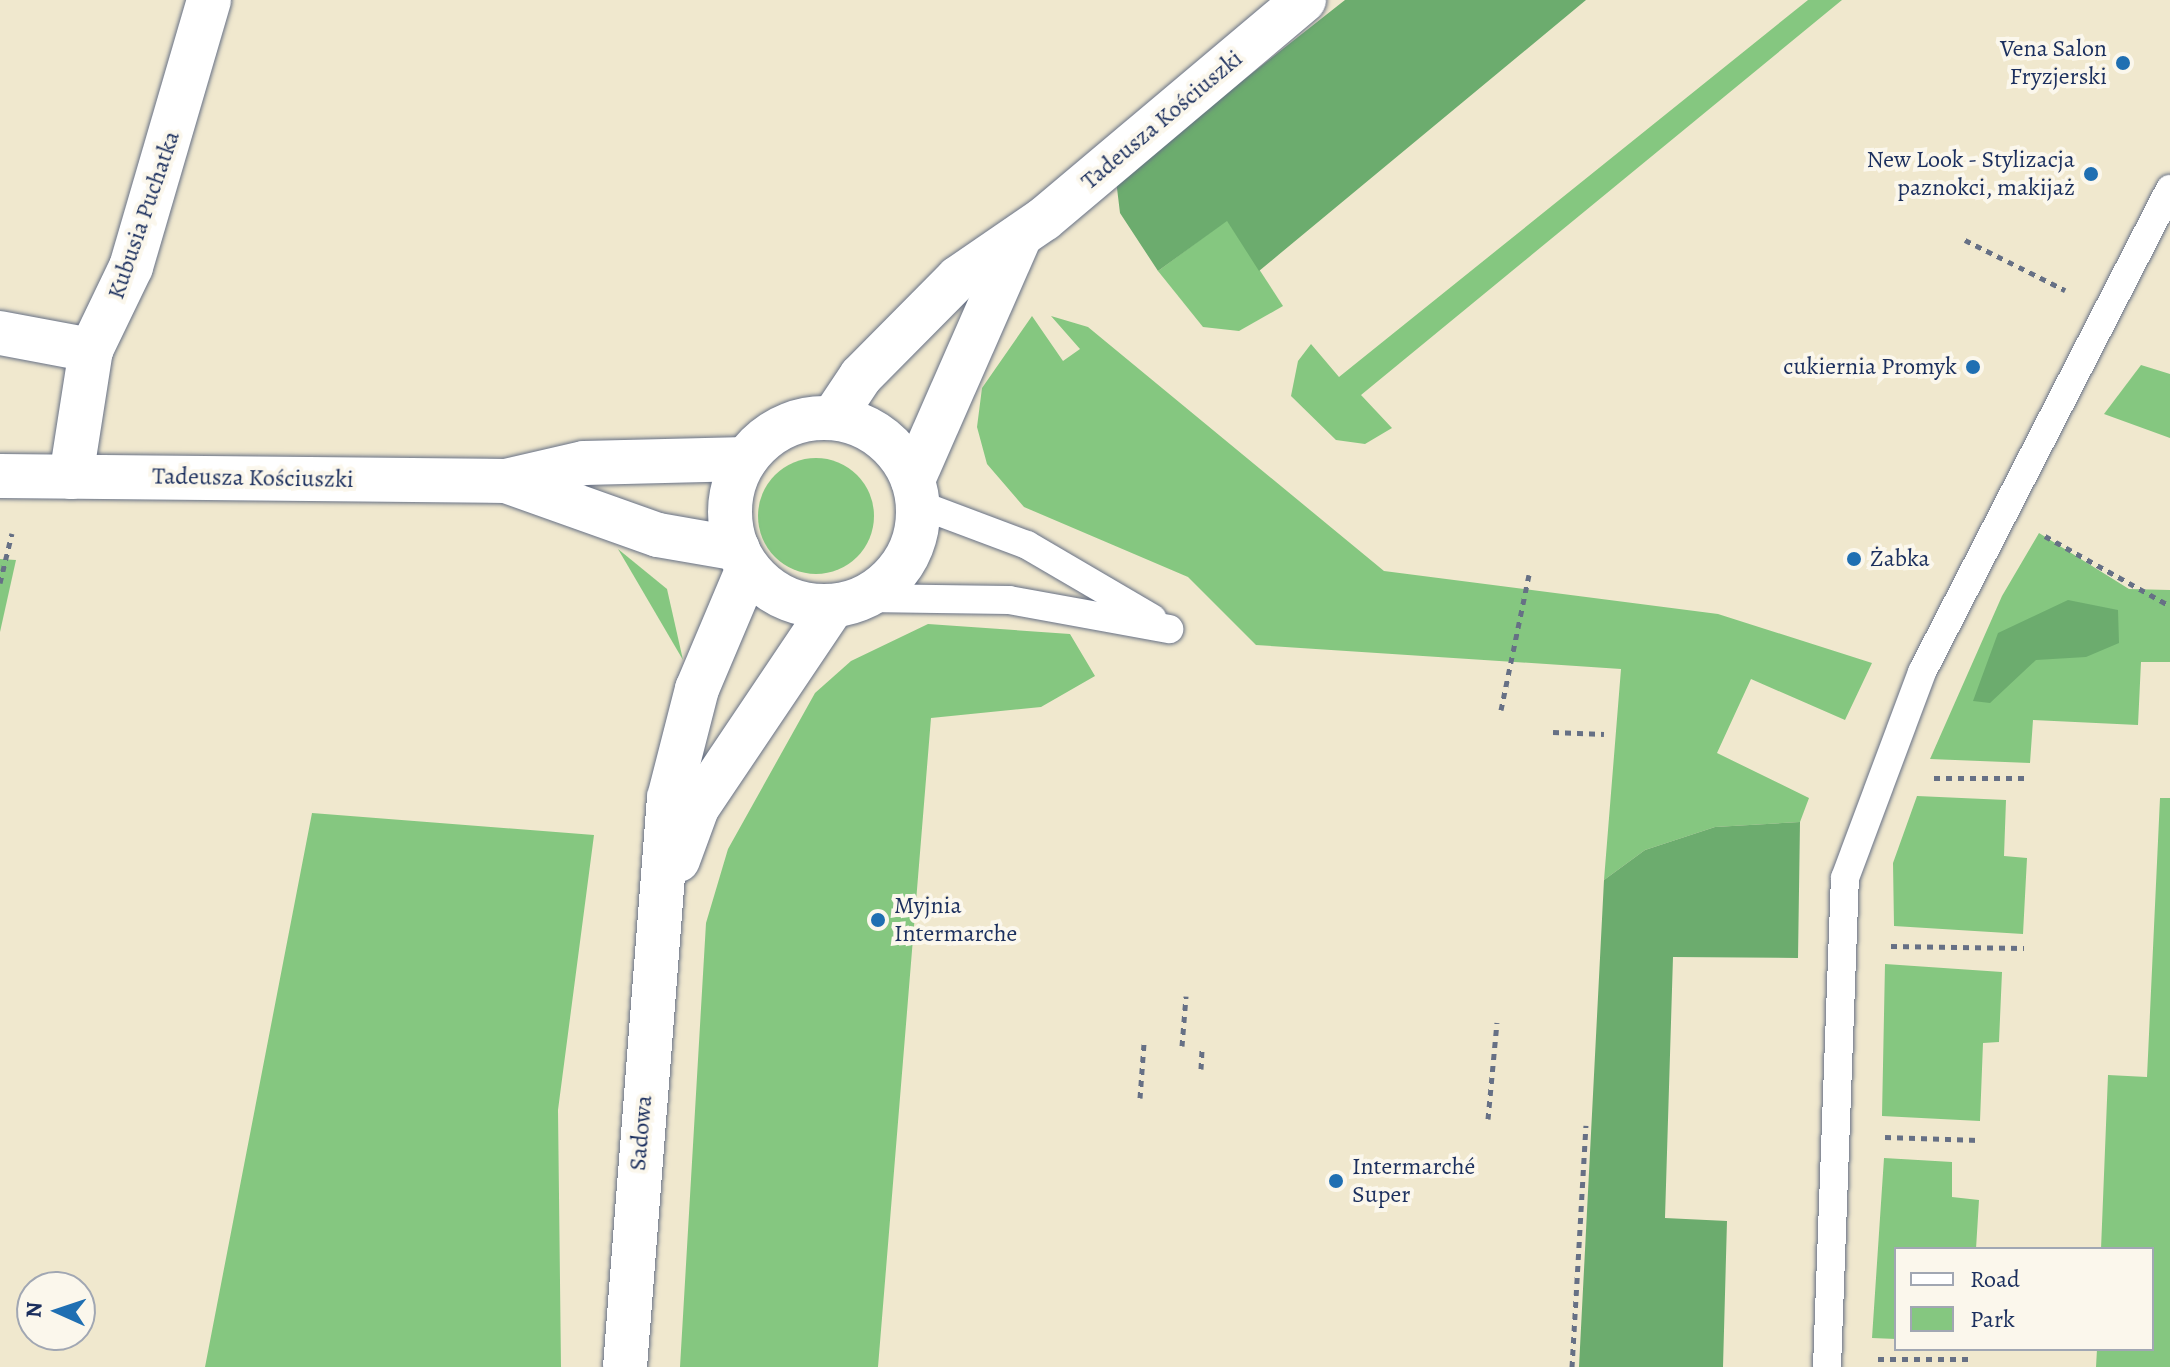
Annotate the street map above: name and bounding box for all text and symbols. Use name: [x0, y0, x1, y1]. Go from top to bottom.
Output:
place label: Vena Salon Fryzjerski: [2000, 35, 2107, 91]
street label: Tadeusza Kościuszki: [1076, 44, 1248, 196]
marker: Vena Salon Fryzjerski: [2114, 54, 2132, 72]
street label: Kubusia Puchatka: [102, 127, 186, 303]
place label: New Look - Stylizacja paznokci, makijaż: [1866, 146, 2075, 202]
marker: New Look - Stylizacja paznokci, makijaż: [2082, 165, 2100, 183]
place label: cukiernia Promyk: [1783, 353, 1957, 381]
marker: cukiernia Promyk: [1964, 358, 1982, 376]
street label: Tadeusza Kościuszki: [152, 462, 354, 494]
place label: Żabka: [1870, 545, 1930, 573]
marker: Żabka: [1845, 550, 1863, 568]
place label: Myjnia Intermarche: [894, 892, 1017, 948]
marker: Myjnia Intermarche: [869, 911, 887, 929]
street label: Sadowa: [623, 1094, 659, 1172]
place label: Intermarché Super: [1352, 1153, 1475, 1209]
marker: Intermarché Super: [1327, 1172, 1345, 1190]
legend: [1894, 1247, 2154, 1351]
text: Road: [1970, 1263, 2020, 1295]
north arrow: [16, 1271, 96, 1351]
text: N: [19, 1301, 49, 1319]
text: Park: [1970, 1303, 2015, 1335]

